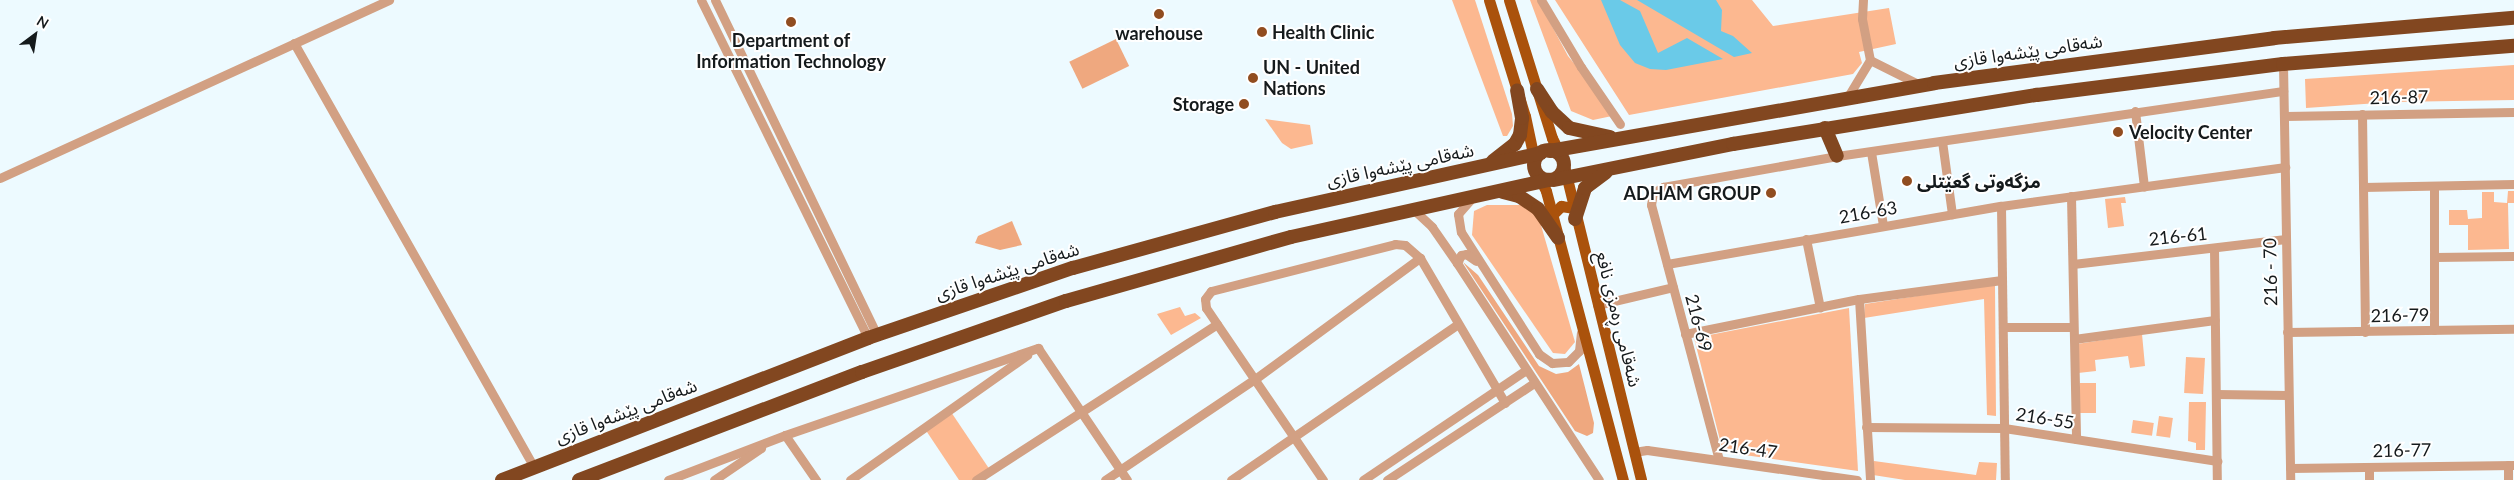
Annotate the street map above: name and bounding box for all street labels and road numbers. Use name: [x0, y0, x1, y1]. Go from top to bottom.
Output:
street label: شەقامی پێشەوا قازی: [1952, 30, 2104, 72]
street label: 216-87: [2369, 86, 2429, 108]
street label: شەقامی پێشەوا قازی: [1324, 139, 1476, 191]
street label: 216-63: [1837, 196, 1899, 228]
street label: 216-61: [2148, 222, 2208, 250]
street label: شەقامی پێشەوا قازی: [932, 238, 1082, 304]
street label: 216 - 70: [2259, 238, 2281, 306]
street label: شەقامی ڕەمزی نافع: [1592, 249, 1646, 389]
street label: 216-69: [1681, 292, 1717, 354]
street label: 216-79: [2370, 304, 2430, 326]
street label: شەقامی پێشەوا قازی: [552, 374, 700, 448]
street label: 216-55: [2014, 403, 2076, 433]
street label: 216-47: [1717, 433, 1779, 463]
street label: 216-77: [2372, 439, 2432, 461]

